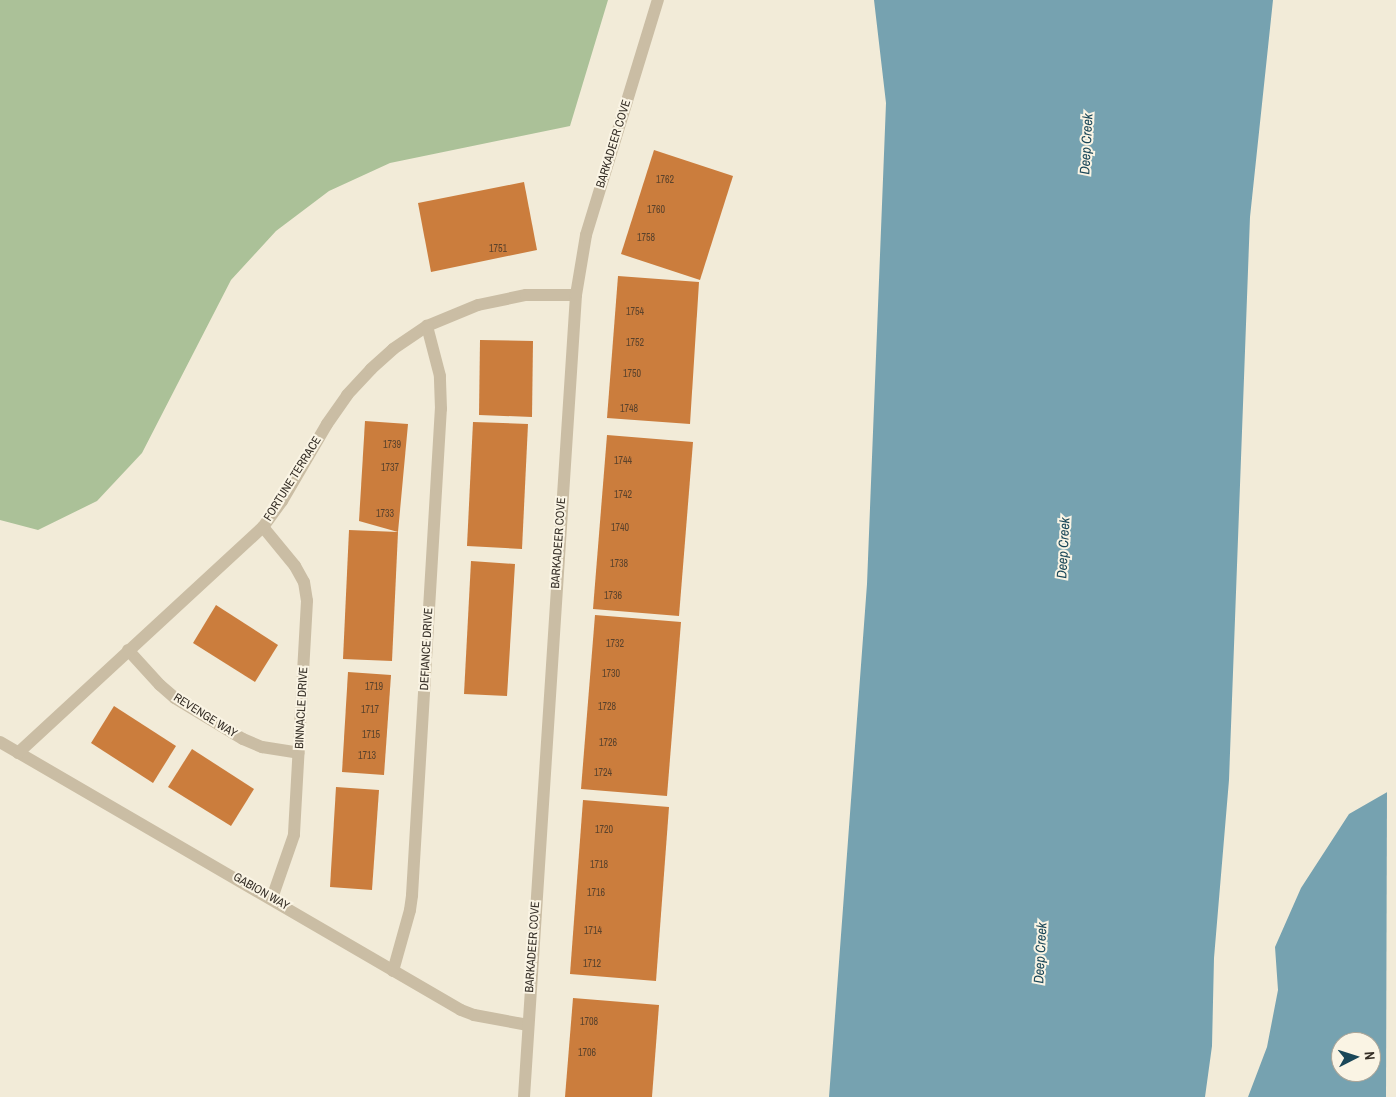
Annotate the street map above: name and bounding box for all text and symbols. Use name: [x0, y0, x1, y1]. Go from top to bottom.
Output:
street label: BARKADEER COVE: [594, 98, 634, 190]
water label: Deep Creek: [1076, 113, 1096, 175]
house number: 1762: [656, 174, 674, 186]
house number: 1760: [647, 204, 665, 216]
house number: 1758: [637, 232, 655, 244]
house number: 1751: [489, 243, 507, 255]
house number: 1754: [626, 306, 644, 318]
house number: 1752: [626, 337, 644, 349]
house number: 1750: [623, 368, 641, 380]
house number: 1748: [620, 403, 638, 415]
street label: FORTUNE TERRACE: [261, 434, 325, 524]
house number: 1739: [383, 439, 401, 451]
house number: 1744: [614, 455, 632, 467]
house number: 1737: [381, 462, 399, 474]
house number: 1742: [614, 489, 632, 501]
street label: BARKADEER COVE: [549, 497, 569, 589]
house number: 1733: [376, 508, 394, 520]
water label: Deep Creek: [1053, 517, 1073, 579]
house number: 1740: [611, 522, 629, 534]
house number: 1738: [610, 558, 628, 570]
house number: 1736: [604, 590, 622, 602]
street label: DEFIANCE DRIVE: [418, 607, 436, 691]
house number: 1732: [606, 638, 624, 650]
street label: BINNACLE DRIVE: [293, 667, 311, 749]
house number: 1730: [602, 668, 620, 680]
house number: 1719: [365, 681, 383, 693]
street label: REVENGE WAY: [171, 691, 239, 741]
house number: 1728: [598, 701, 616, 713]
house number: 1717: [361, 704, 379, 716]
house number: 1715: [362, 729, 380, 741]
house number: 1726: [599, 737, 617, 749]
house number: 1713: [358, 750, 376, 762]
house number: 1724: [594, 767, 612, 779]
house number: 1720: [595, 824, 613, 836]
house number: 1718: [590, 859, 608, 871]
street label: GABION WAY: [230, 870, 292, 914]
house number: 1716: [587, 887, 605, 899]
street label: BARKADEER COVE: [523, 901, 543, 993]
water label: Deep Creek: [1030, 922, 1050, 984]
house number: 1714: [584, 925, 602, 937]
house number: 1712: [583, 958, 601, 970]
house number: 1708: [580, 1016, 598, 1028]
north arrow: [1331, 1032, 1381, 1082]
house number: 1706: [578, 1047, 596, 1059]
text: N: [1361, 1051, 1379, 1061]

